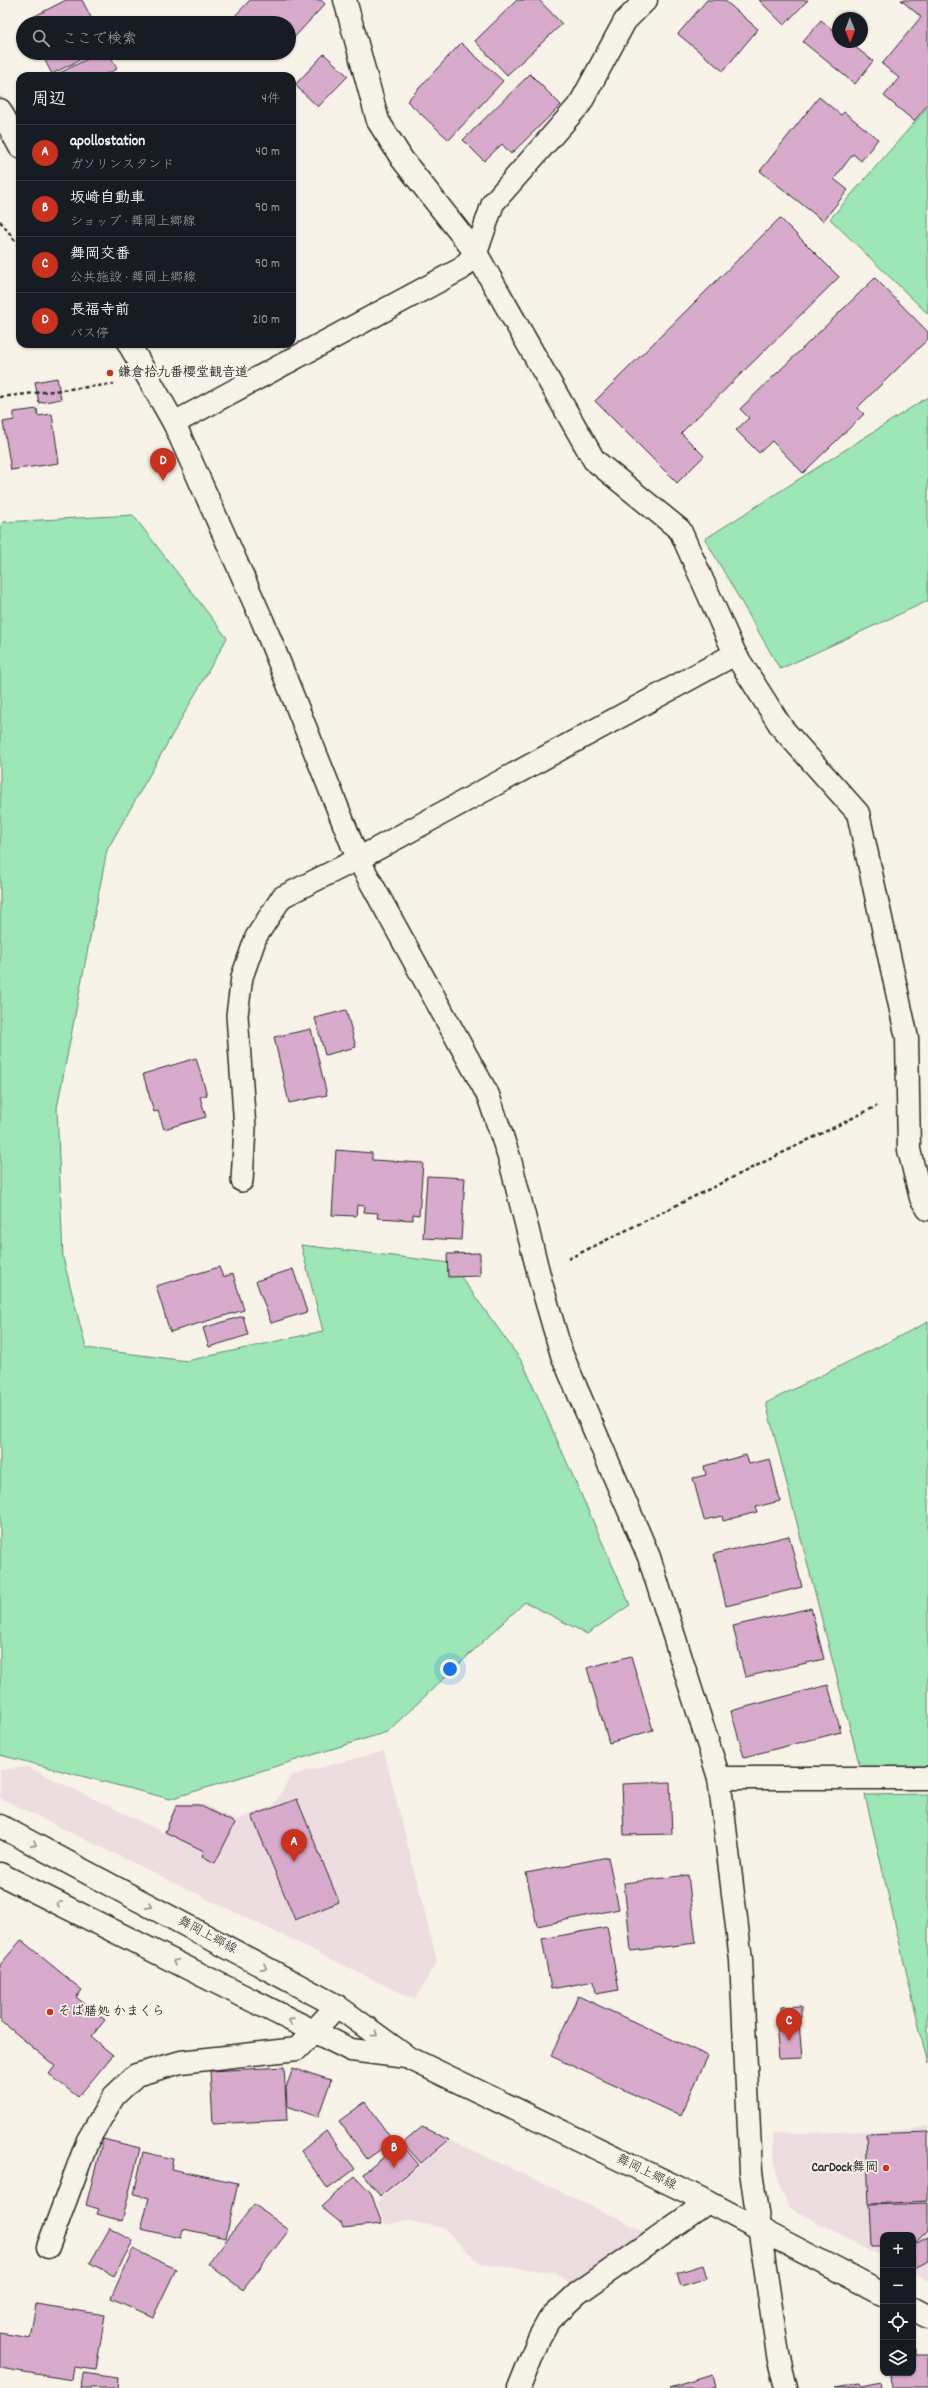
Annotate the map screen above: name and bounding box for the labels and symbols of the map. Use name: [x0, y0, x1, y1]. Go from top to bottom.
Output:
north arrow: [832, 12, 868, 48]
place label: 鎌倉拾九番櫻堂観音道: [118, 364, 248, 383]
marker: 鎌倉拾九番櫻堂観音道: [105, 368, 115, 378]
pin: D: [150, 448, 176, 481]
your location: [440, 1659, 460, 1679]
pin: A: [281, 1829, 307, 1862]
one-way arrow: [30, 1840, 38, 1847]
one-way arrow: [56, 1901, 63, 1908]
one-way arrow: [145, 1901, 152, 1908]
street label: 舞岡上郷線: [174, 1912, 241, 1960]
one-way arrow: [172, 1959, 179, 1967]
one-way arrow: [260, 1962, 267, 1970]
place label: そば膳処 かまくら: [58, 2003, 165, 2022]
marker: そば膳処 かまくら: [45, 2007, 55, 2017]
pin: C: [776, 2008, 802, 2041]
one-way arrow: [288, 2018, 295, 2026]
one-way arrow: [371, 2029, 378, 2037]
pin: B: [381, 2135, 407, 2168]
street label: 舞岡上郷線: [613, 2150, 680, 2196]
place label: CarDock舞岡: [812, 2159, 878, 2178]
marker: CarDock舞岡: [881, 2163, 891, 2173]

